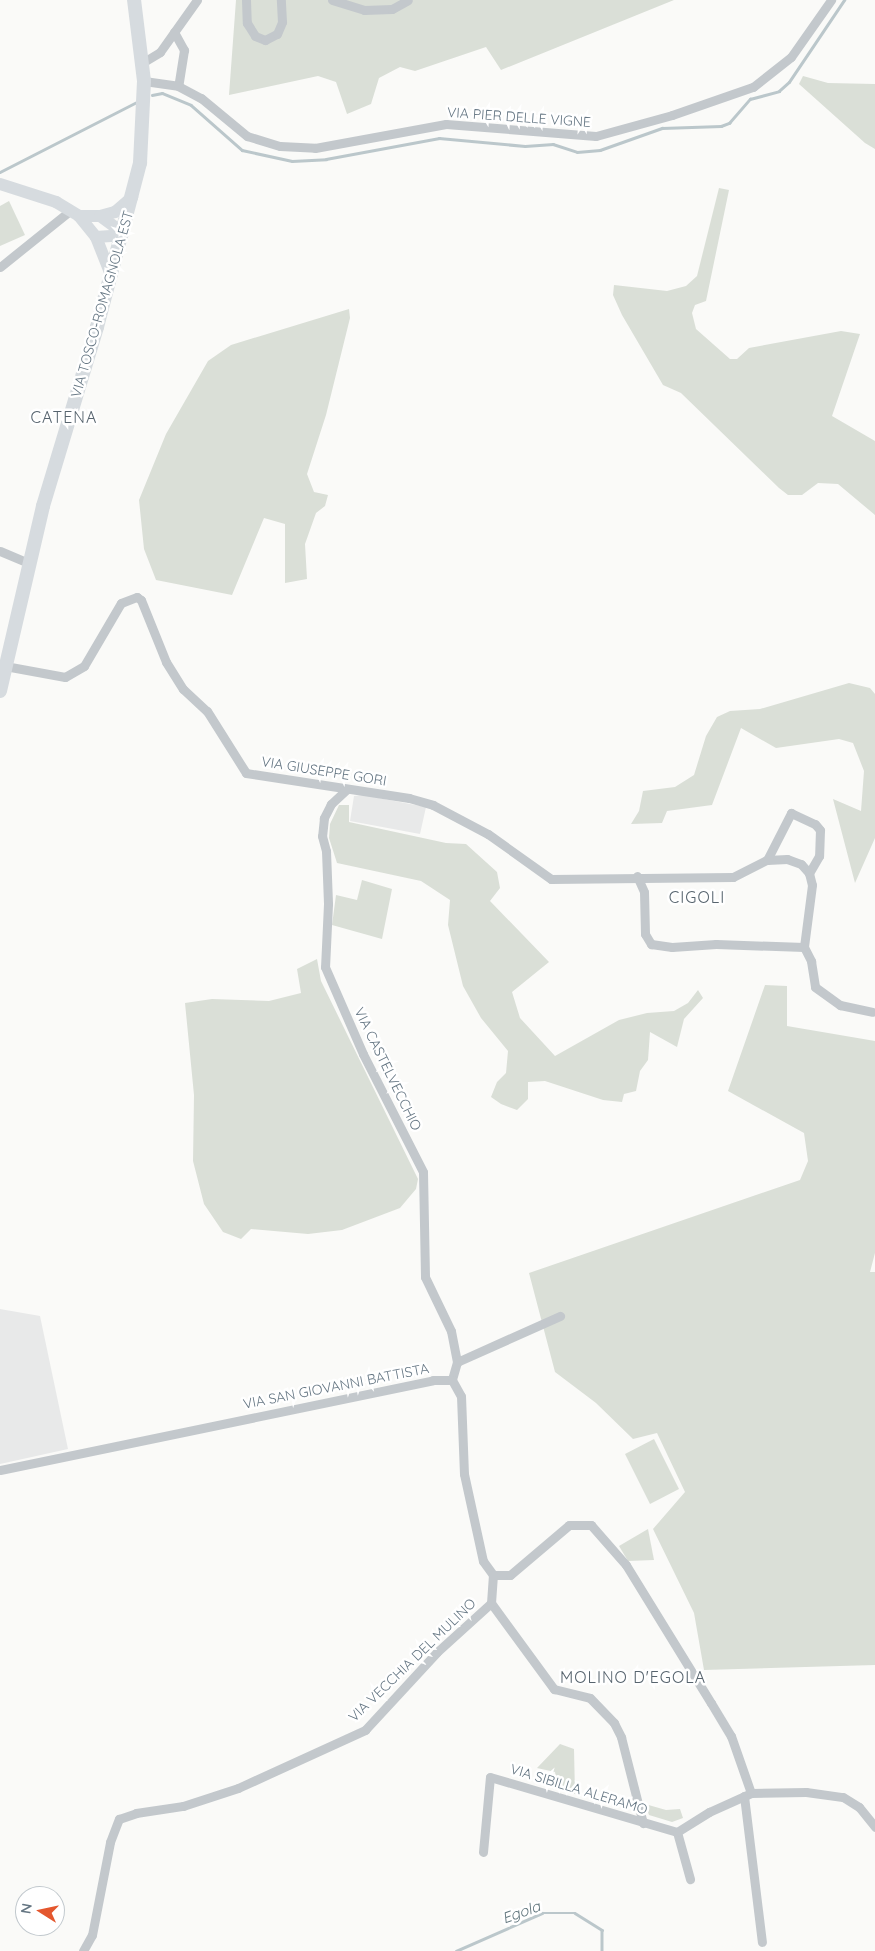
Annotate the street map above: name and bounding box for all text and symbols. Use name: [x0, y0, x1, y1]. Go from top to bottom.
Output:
street label: VIA PIER DELLE VIGNE: [447, 104, 591, 130]
street label: VIA TOSCO-ROMAGNOLA EST: [67, 209, 137, 399]
district label: CATENA: [30, 407, 98, 427]
street label: VIA GIUSEPPE GORI: [260, 753, 388, 789]
district label: CIGOLI: [668, 887, 726, 907]
street label: VIA CASTELVECCHIO: [351, 1005, 425, 1133]
street label: VIA SAN GIOVANNI BATTISTA: [242, 1360, 430, 1412]
street label: VIA VECCHIA DEL MULINO: [345, 1595, 479, 1725]
district label: MOLINO D'EGOLA: [558, 1667, 708, 1687]
street label: VIA SIBILLA ALERAMO: [508, 1760, 650, 1818]
north arrow: [15, 1886, 65, 1936]
water label: Egola: [500, 1897, 542, 1927]
text: N: [16, 1902, 36, 1915]

